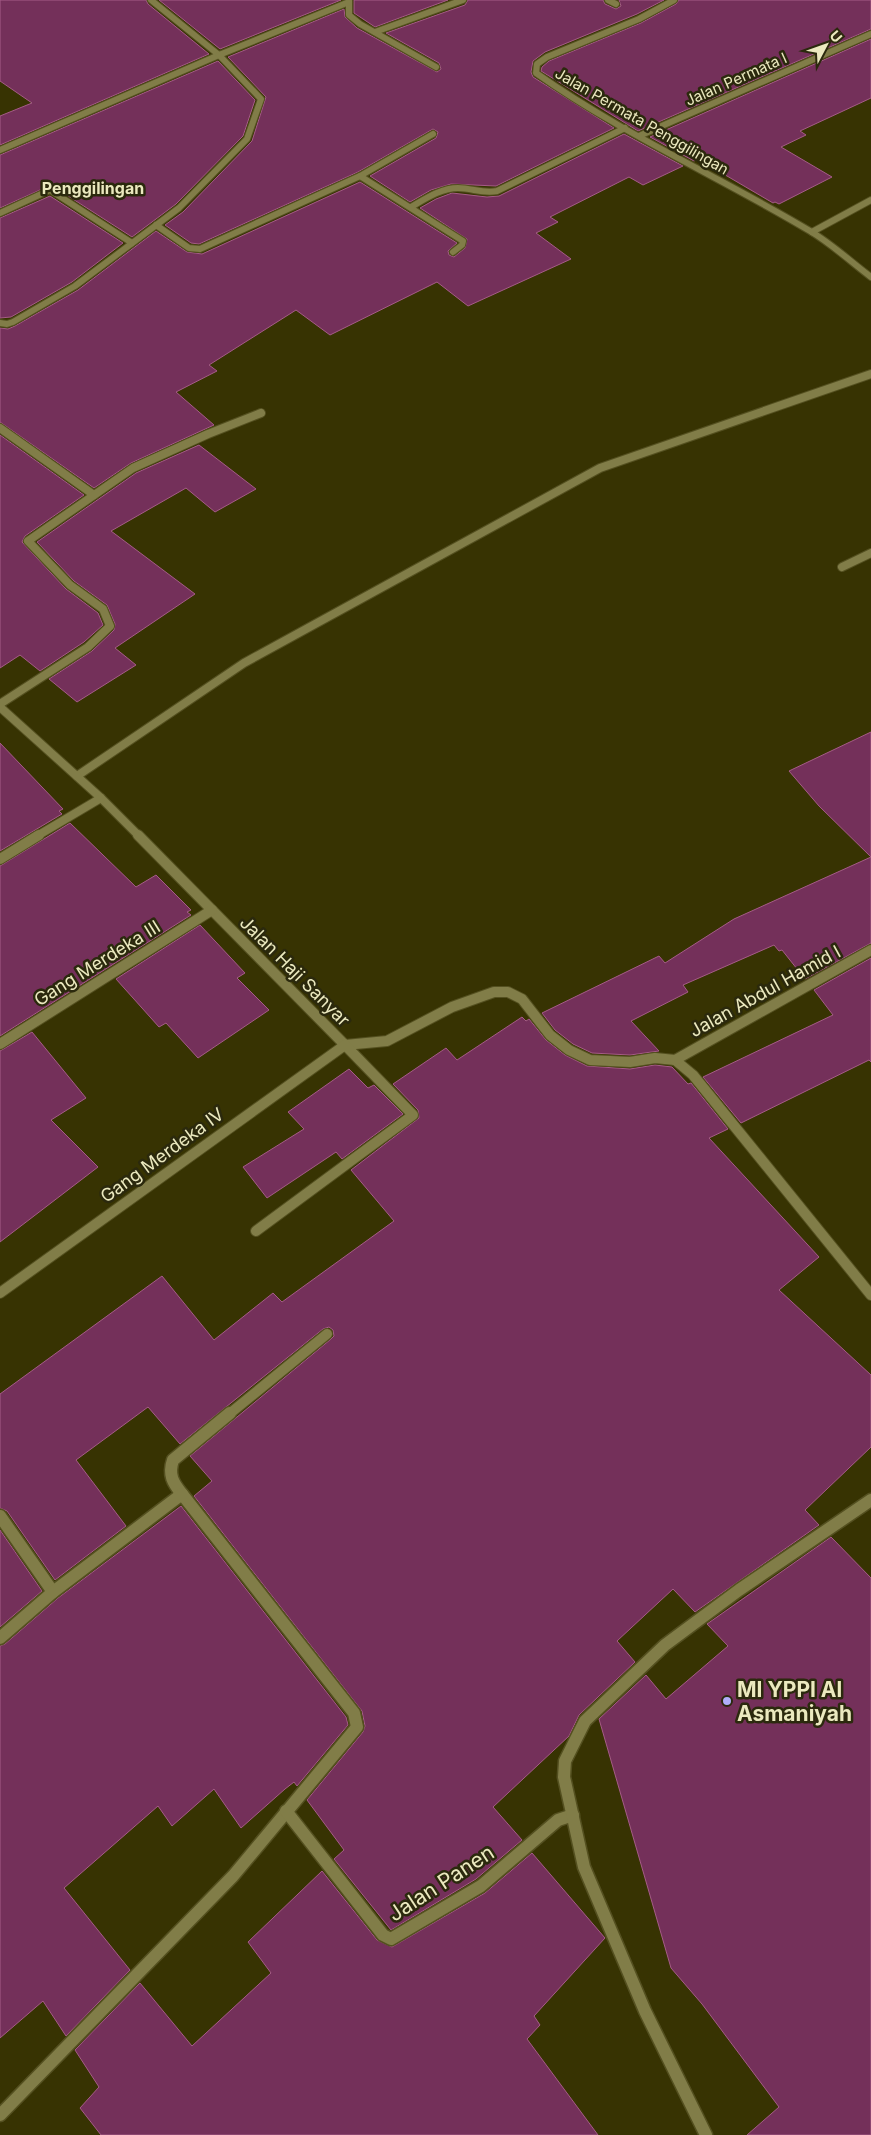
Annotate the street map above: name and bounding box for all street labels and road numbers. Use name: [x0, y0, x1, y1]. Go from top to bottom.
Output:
street label: Jalan Permata I: [682, 48, 790, 110]
street label: Jalan Permata Penggilingan: [552, 63, 732, 179]
street label: Jalan Haji Sanyar: [236, 912, 354, 1030]
street label: Gang Merdeka III: [30, 916, 164, 1010]
street label: Jalan Abdul Hamid I: [686, 941, 844, 1041]
street label: Gang Merdeka IV: [96, 1103, 228, 1207]
street label: Jalan Panen: [383, 1840, 499, 1926]

